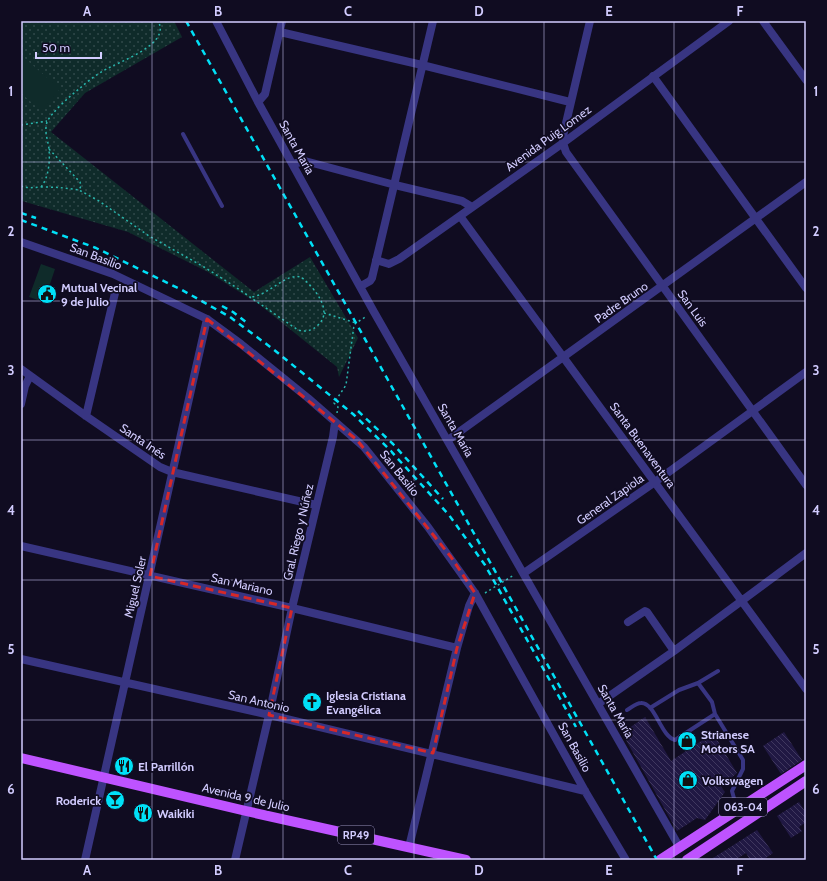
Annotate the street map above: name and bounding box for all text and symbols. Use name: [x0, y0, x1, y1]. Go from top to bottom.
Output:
text: A: [83, 3, 92, 19]
text: B: [214, 3, 222, 19]
text: C: [344, 3, 352, 19]
text: D: [474, 3, 484, 19]
text: E: [605, 3, 613, 19]
text: F: [737, 3, 744, 19]
scale bar: [36, 34, 101, 60]
text: 50 m: [42, 40, 70, 55]
text: 1: [9, 83, 13, 99]
text: 1: [814, 83, 818, 99]
street label: Avenida Puig Lomez: [502, 102, 594, 174]
street label: Santa María: [276, 117, 318, 177]
text: 2: [8, 223, 15, 239]
text: 2: [813, 223, 820, 239]
street label: San Basilio: [68, 239, 125, 273]
street label: Padre Bruno: [591, 278, 651, 326]
place label: Mutual Vecinal 9 de Julio: [61, 280, 137, 309]
public building icon: Mutual Vecinal 9 de Julio: [36, 283, 58, 305]
street label: San Luis: [675, 287, 711, 329]
text: 3: [7, 362, 15, 378]
text: 3: [812, 362, 820, 378]
street label: Santa Buenaventura: [607, 399, 679, 491]
street label: Santa María: [435, 401, 477, 460]
street label: Santa Inés: [117, 420, 169, 462]
street label: San Basilio: [377, 447, 423, 499]
street label: General Zapiola: [573, 470, 647, 528]
street label: Gral. Riego y Núñez: [280, 482, 316, 582]
text: 4: [7, 502, 15, 518]
text: 4: [812, 502, 820, 518]
street label: Miguel Soler: [121, 555, 149, 619]
street label: San Mariano: [210, 570, 275, 598]
text: 5: [8, 641, 15, 657]
text: 5: [813, 641, 820, 657]
street label: Santa María: [595, 682, 637, 741]
street label: San Antonio: [227, 687, 292, 715]
place label: Iglesia Cristiana Evangélica: [326, 688, 406, 717]
church icon: Iglesia Cristiana Evangélica: [301, 691, 323, 713]
street label: San Basilio: [555, 719, 595, 775]
place label: Strianese Motors SA: [701, 727, 755, 756]
shop icon: Strianese Motors SA: [676, 730, 698, 752]
restaurant icon: El Parrillón: [113, 755, 135, 777]
place label: El Parrillón: [138, 759, 194, 774]
shop icon: Volkswagen: [677, 769, 699, 791]
place label: Volkswagen: [702, 773, 763, 788]
street label: Avenida 9 de Julio: [201, 780, 292, 814]
text: 6: [7, 781, 15, 797]
text: 6: [812, 781, 820, 797]
bar icon: Roderick: [104, 789, 126, 811]
place label: Roderick: [56, 793, 101, 808]
road number: 063-04: [719, 798, 767, 816]
restaurant icon: Waikiki: [132, 802, 154, 824]
place label: Waikiki: [157, 806, 195, 821]
road number: RP49: [338, 826, 374, 844]
text: A: [83, 862, 92, 878]
text: B: [214, 862, 222, 878]
text: C: [344, 862, 352, 878]
text: D: [474, 862, 484, 878]
text: E: [605, 862, 613, 878]
text: F: [737, 862, 744, 878]

